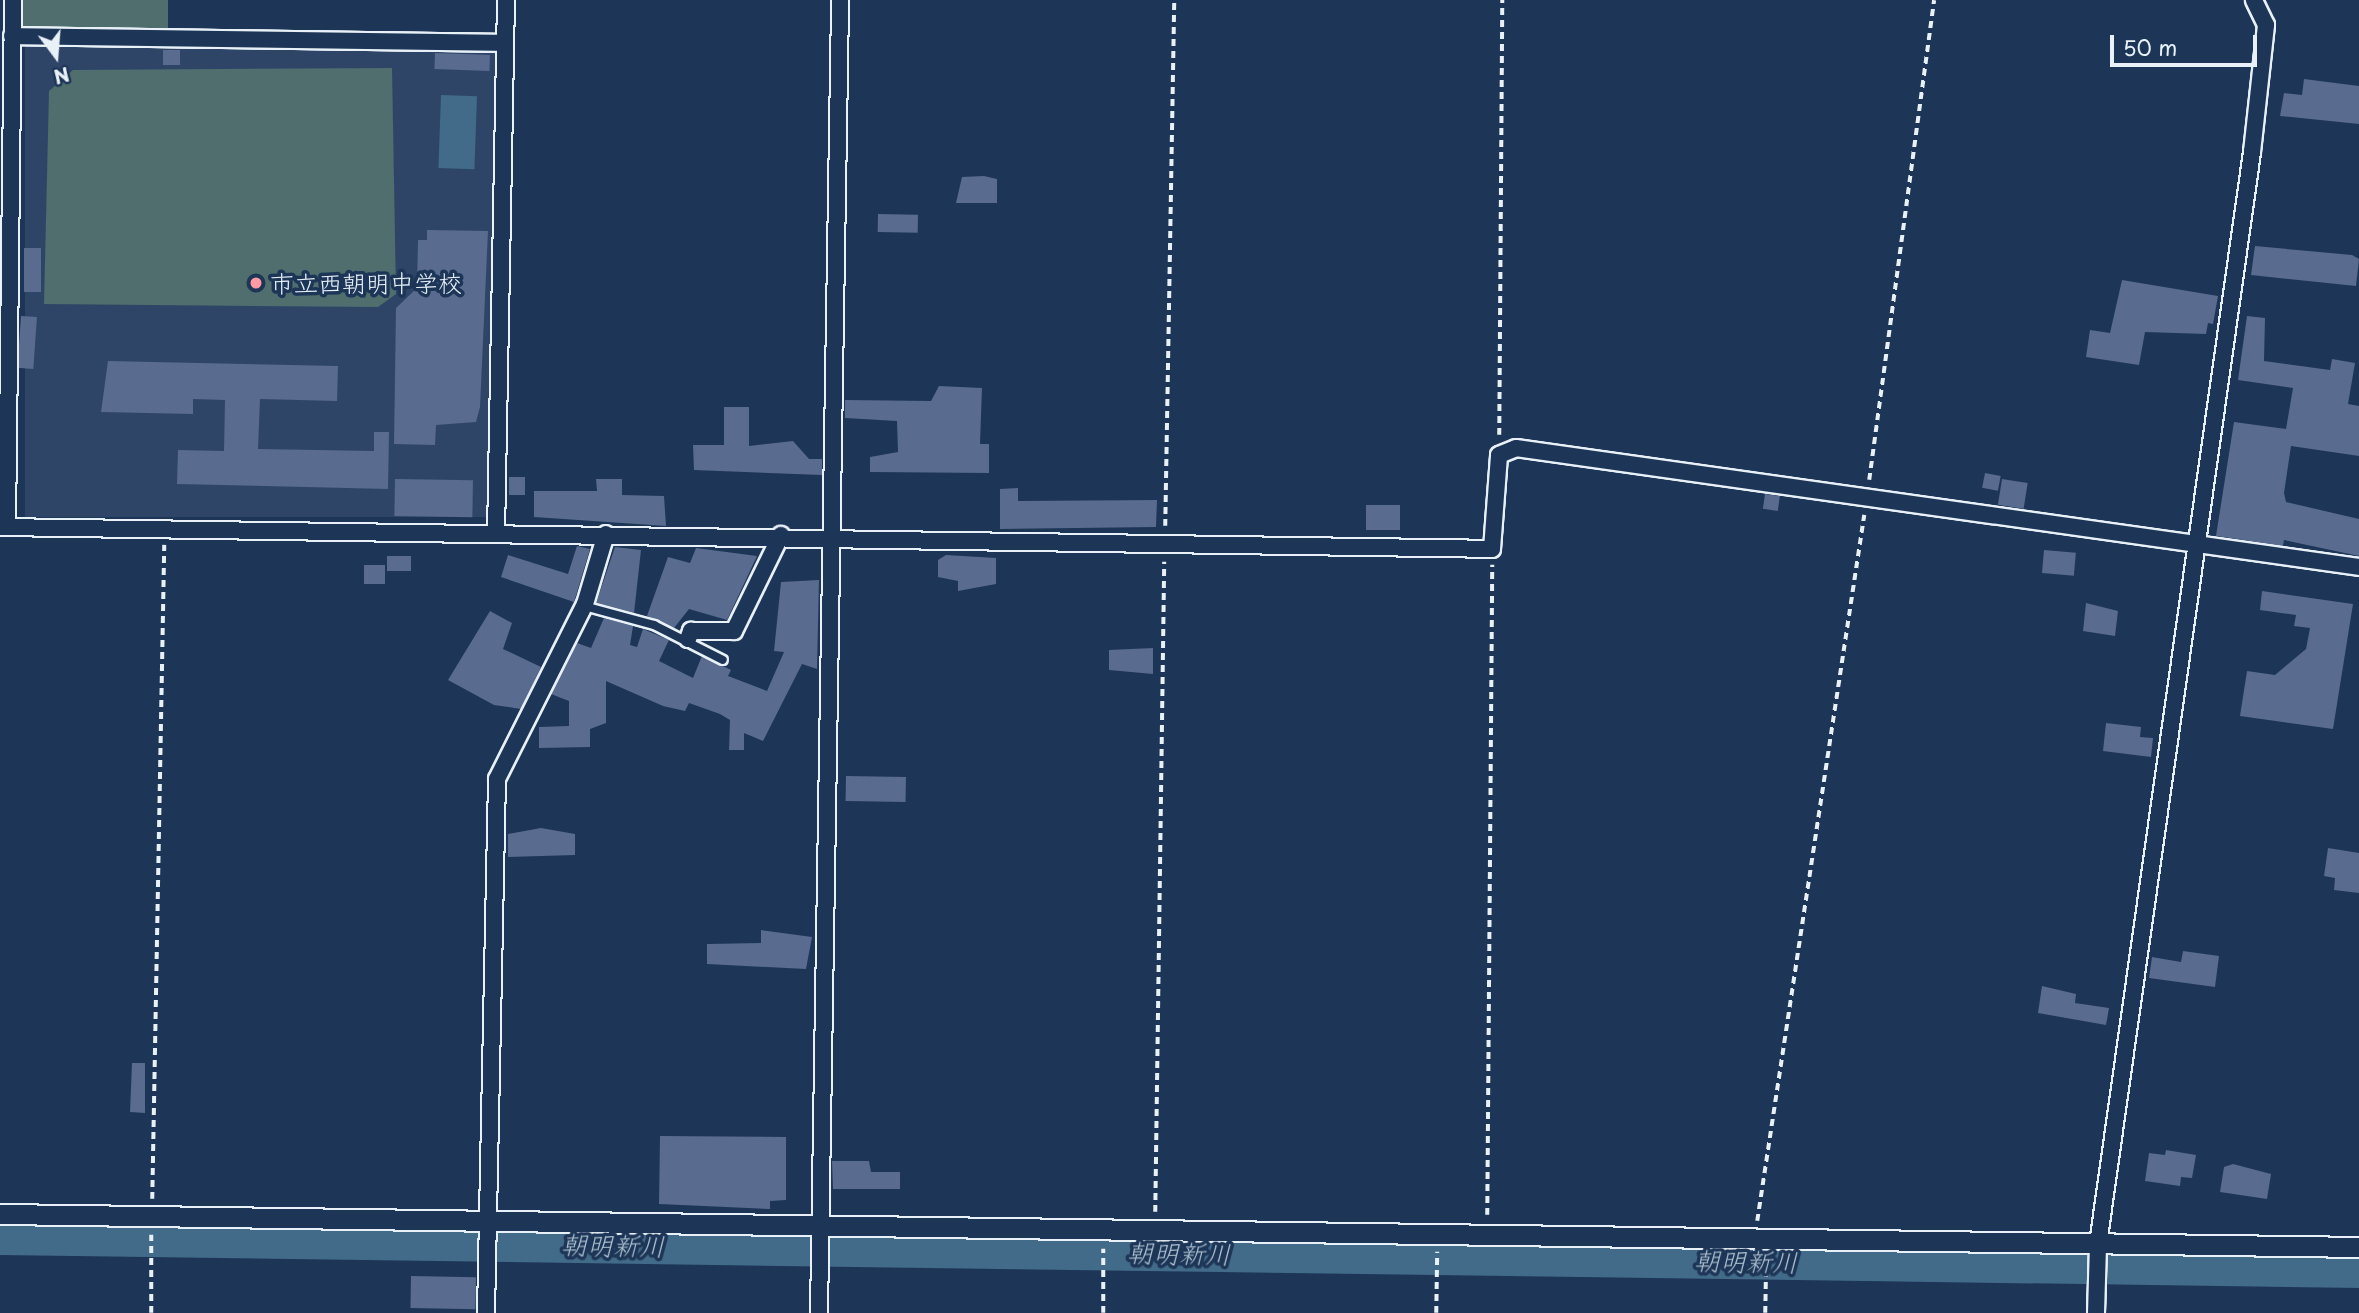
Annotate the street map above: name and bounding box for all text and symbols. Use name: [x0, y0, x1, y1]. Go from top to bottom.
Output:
north arrow: [21, 21, 91, 91]
scale bar: [2114, 21, 2261, 65]
text: 50 m: [2123, 31, 2177, 63]
text: N: [51, 61, 73, 92]
place label: 市立西朝明中学校: [270, 269, 462, 297]
marker: 市立西朝明中学校: [248, 275, 264, 291]
water label: 朝明新川: [561, 1228, 665, 1262]
water label: 朝明新川: [1127, 1236, 1231, 1270]
water label: 朝明新川: [1694, 1244, 1798, 1278]

